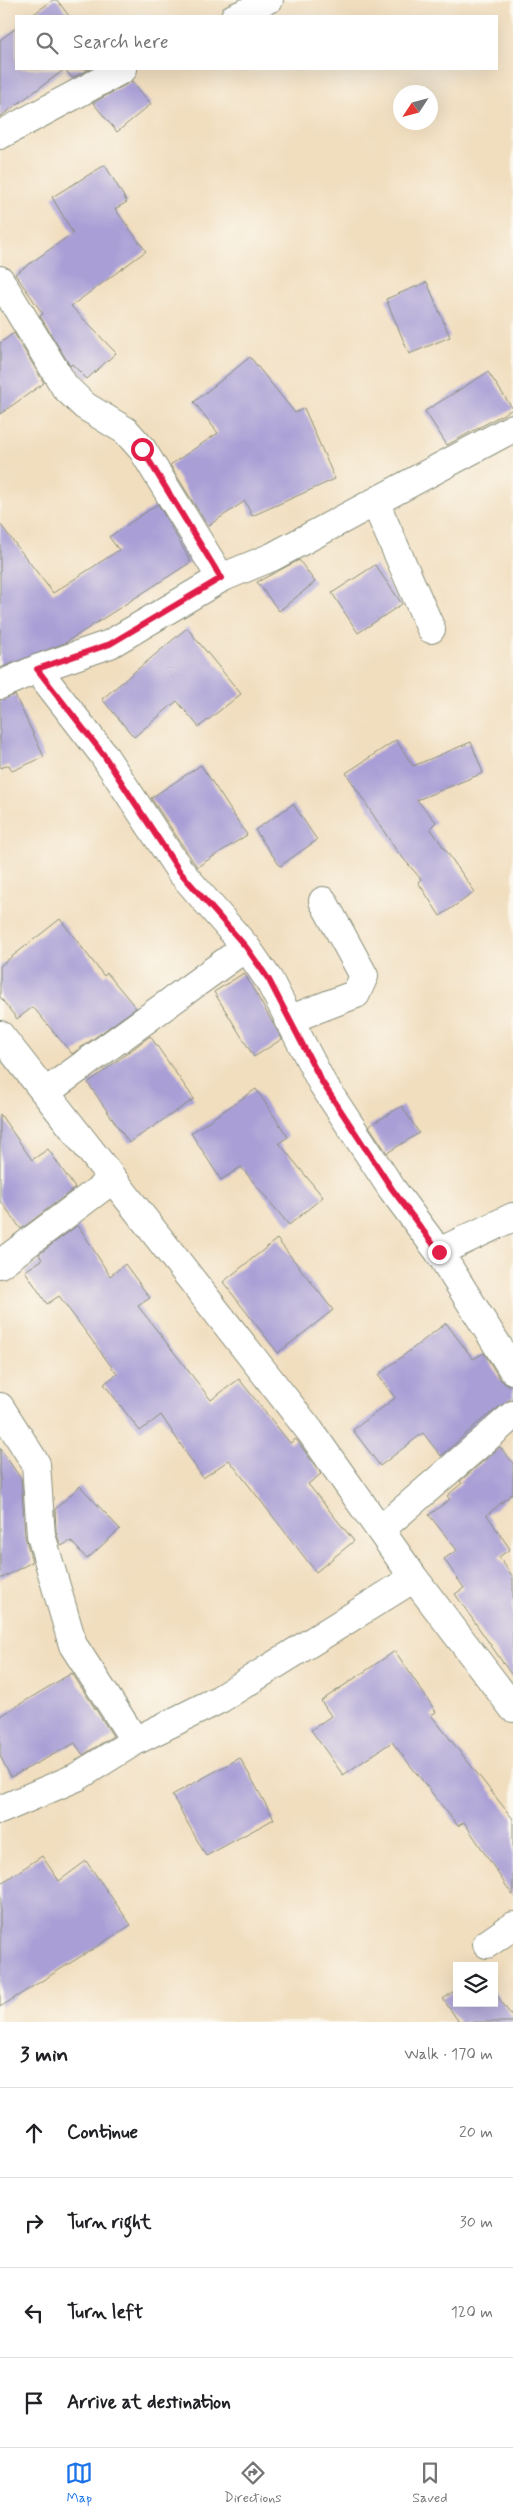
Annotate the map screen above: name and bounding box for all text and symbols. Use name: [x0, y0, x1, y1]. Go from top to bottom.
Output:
search box: [15, 15, 498, 70]
icon: search: [33, 29, 61, 57]
text: Search here: [73, 30, 169, 55]
north arrow: [393, 85, 438, 130]
route start: [131, 438, 154, 461]
route end: [428, 1241, 451, 1264]
map controls: [453, 1962, 498, 2007]
button: layers: [453, 1962, 498, 2007]
text: 3 min: [20, 2041, 68, 2069]
text: Walk · 170 m: [404, 2044, 493, 2065]
icon: ahead: [20, 2119, 48, 2147]
text: Continue: [67, 2120, 138, 2145]
text: 20 m: [459, 2122, 493, 2143]
icon: right: [20, 2209, 48, 2237]
text: Turn right: [67, 2210, 151, 2235]
text: 30 m: [460, 2212, 493, 2233]
icon: left: [20, 2299, 48, 2327]
text: Turn left: [67, 2300, 143, 2325]
text: 120 m: [451, 2302, 493, 2323]
icon: arrive: [20, 2389, 48, 2417]
text: Arrive at destination: [67, 2390, 231, 2415]
tab: Map: [65, 2459, 93, 2507]
tab: Directions: [224, 2459, 282, 2507]
tab: Saved: [412, 2459, 448, 2507]

